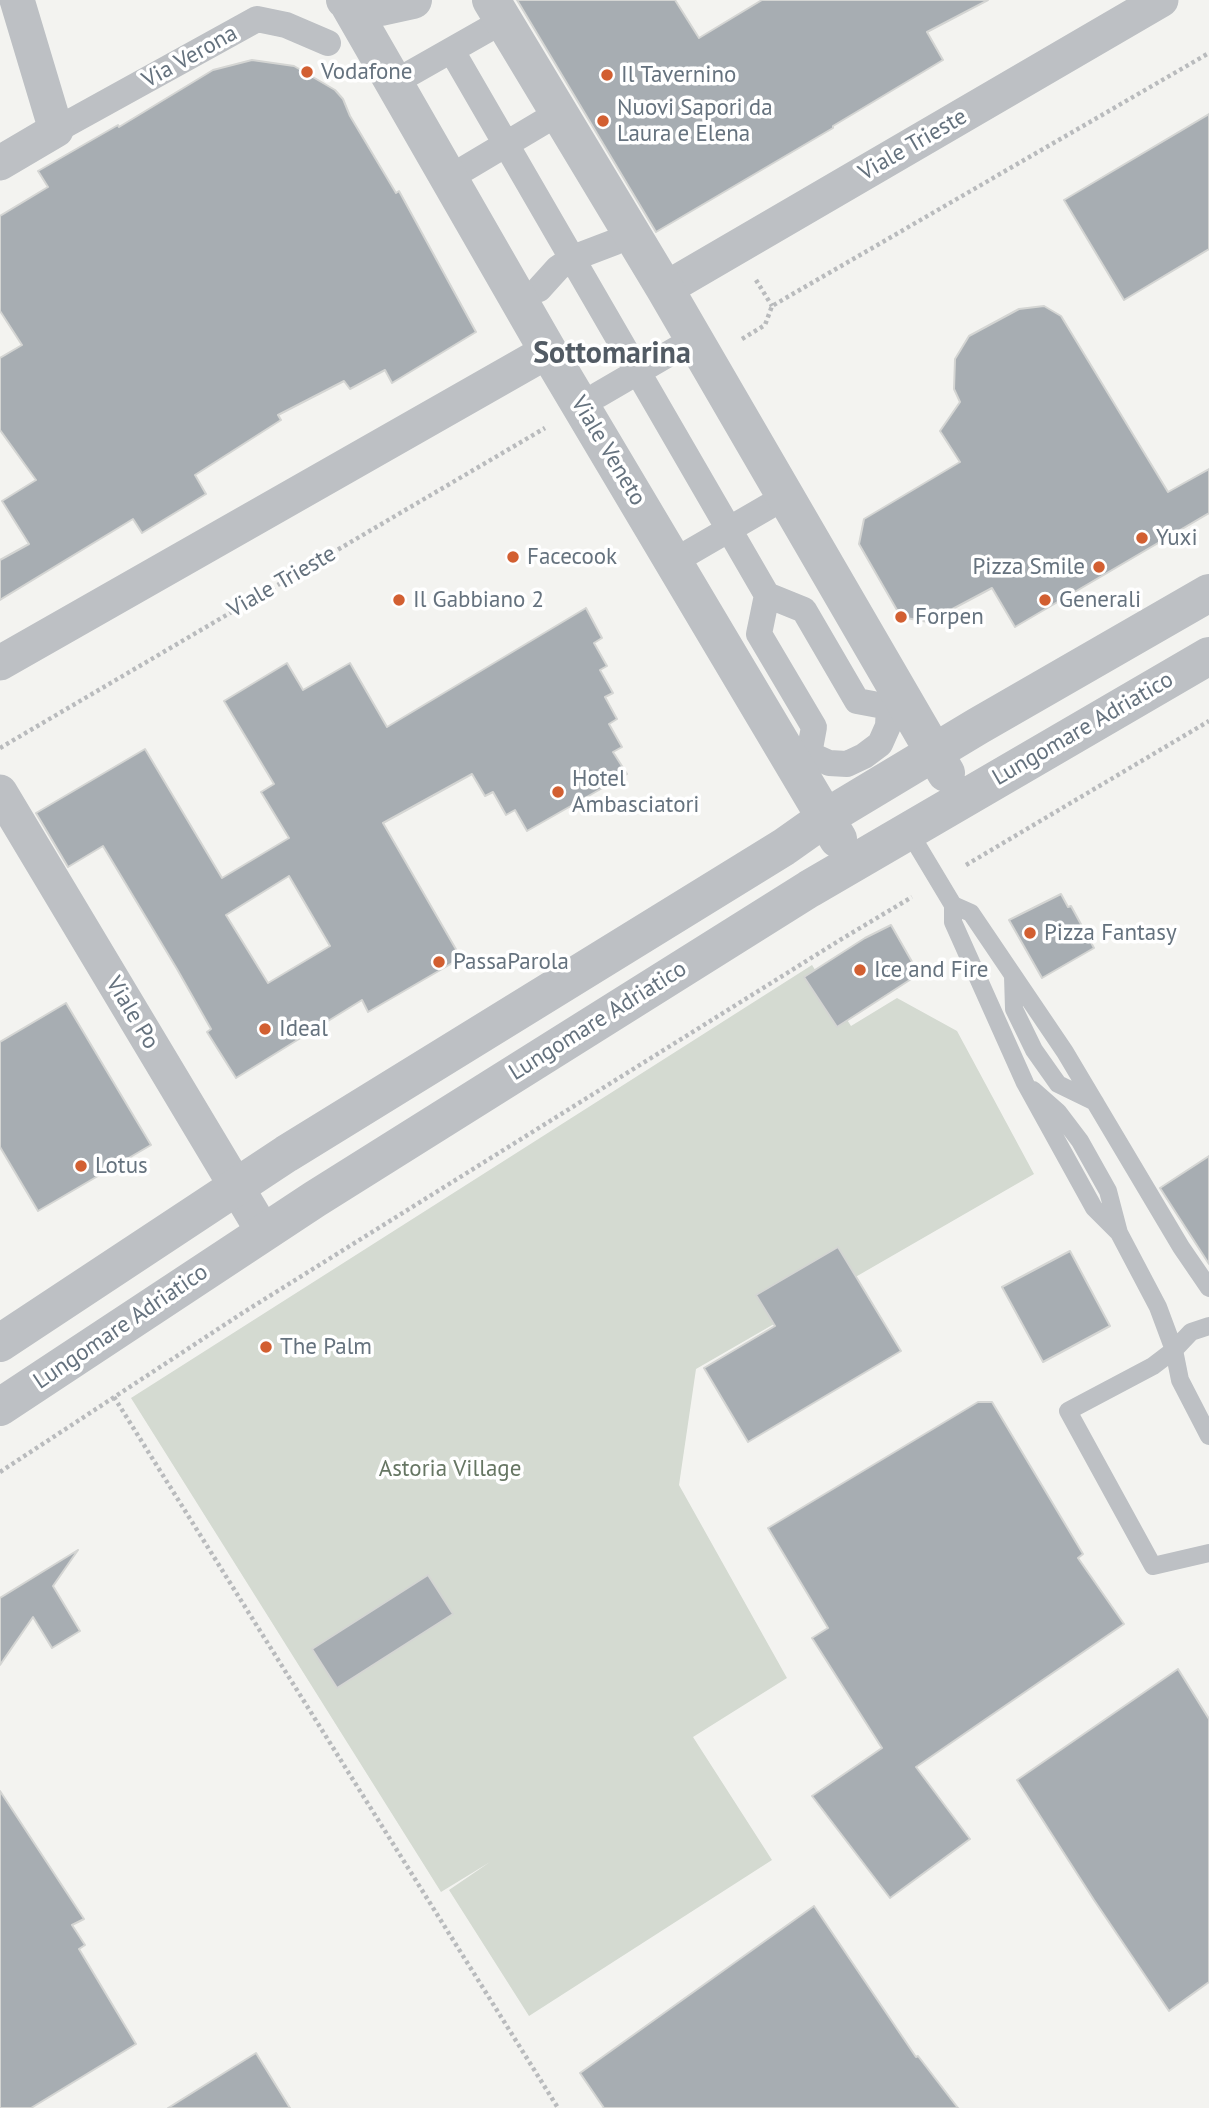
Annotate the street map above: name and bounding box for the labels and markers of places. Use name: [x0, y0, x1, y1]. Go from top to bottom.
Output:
place label: Vodafone: [321, 58, 413, 86]
place label: Il Tavernino: [621, 61, 736, 89]
marker: Vodafone: [299, 64, 315, 80]
marker: Il Tavernino: [599, 67, 615, 83]
place label: Nuovi Sapori da Laura e Elena: [617, 94, 773, 148]
marker: Nuovi Sapori da Laura e Elena: [595, 113, 611, 129]
place label: Yuxi: [1156, 524, 1198, 552]
marker: Yuxi: [1134, 530, 1150, 546]
place label: Facecook: [527, 543, 617, 571]
marker: Facecook: [505, 549, 521, 565]
place label: Pizza Smile: [972, 553, 1085, 581]
marker: Pizza Smile: [1091, 559, 1107, 575]
place label: Il Gabbiano 2: [413, 586, 544, 614]
place label: Generali: [1059, 586, 1141, 614]
marker: Il Gabbiano 2: [391, 592, 407, 608]
marker: Generali: [1037, 592, 1053, 608]
place label: Forpen: [915, 603, 984, 631]
marker: Forpen: [893, 609, 909, 625]
place label: Hotel Ambasciatori: [572, 765, 699, 819]
marker: Hotel Ambasciatori: [550, 784, 566, 800]
place label: Pizza Fantasy: [1044, 919, 1177, 947]
marker: Pizza Fantasy: [1022, 925, 1038, 941]
place label: PassaParola: [453, 948, 569, 976]
marker: PassaParola: [431, 954, 447, 970]
place label: Ice and Fire: [874, 956, 988, 984]
marker: Ice and Fire: [852, 962, 868, 978]
place label: Ideal: [279, 1015, 328, 1043]
marker: Ideal: [257, 1021, 273, 1037]
place label: Lotus: [95, 1152, 148, 1180]
marker: Lotus: [73, 1158, 89, 1174]
place label: The Palm: [280, 1333, 372, 1361]
marker: The Palm: [258, 1339, 274, 1355]

